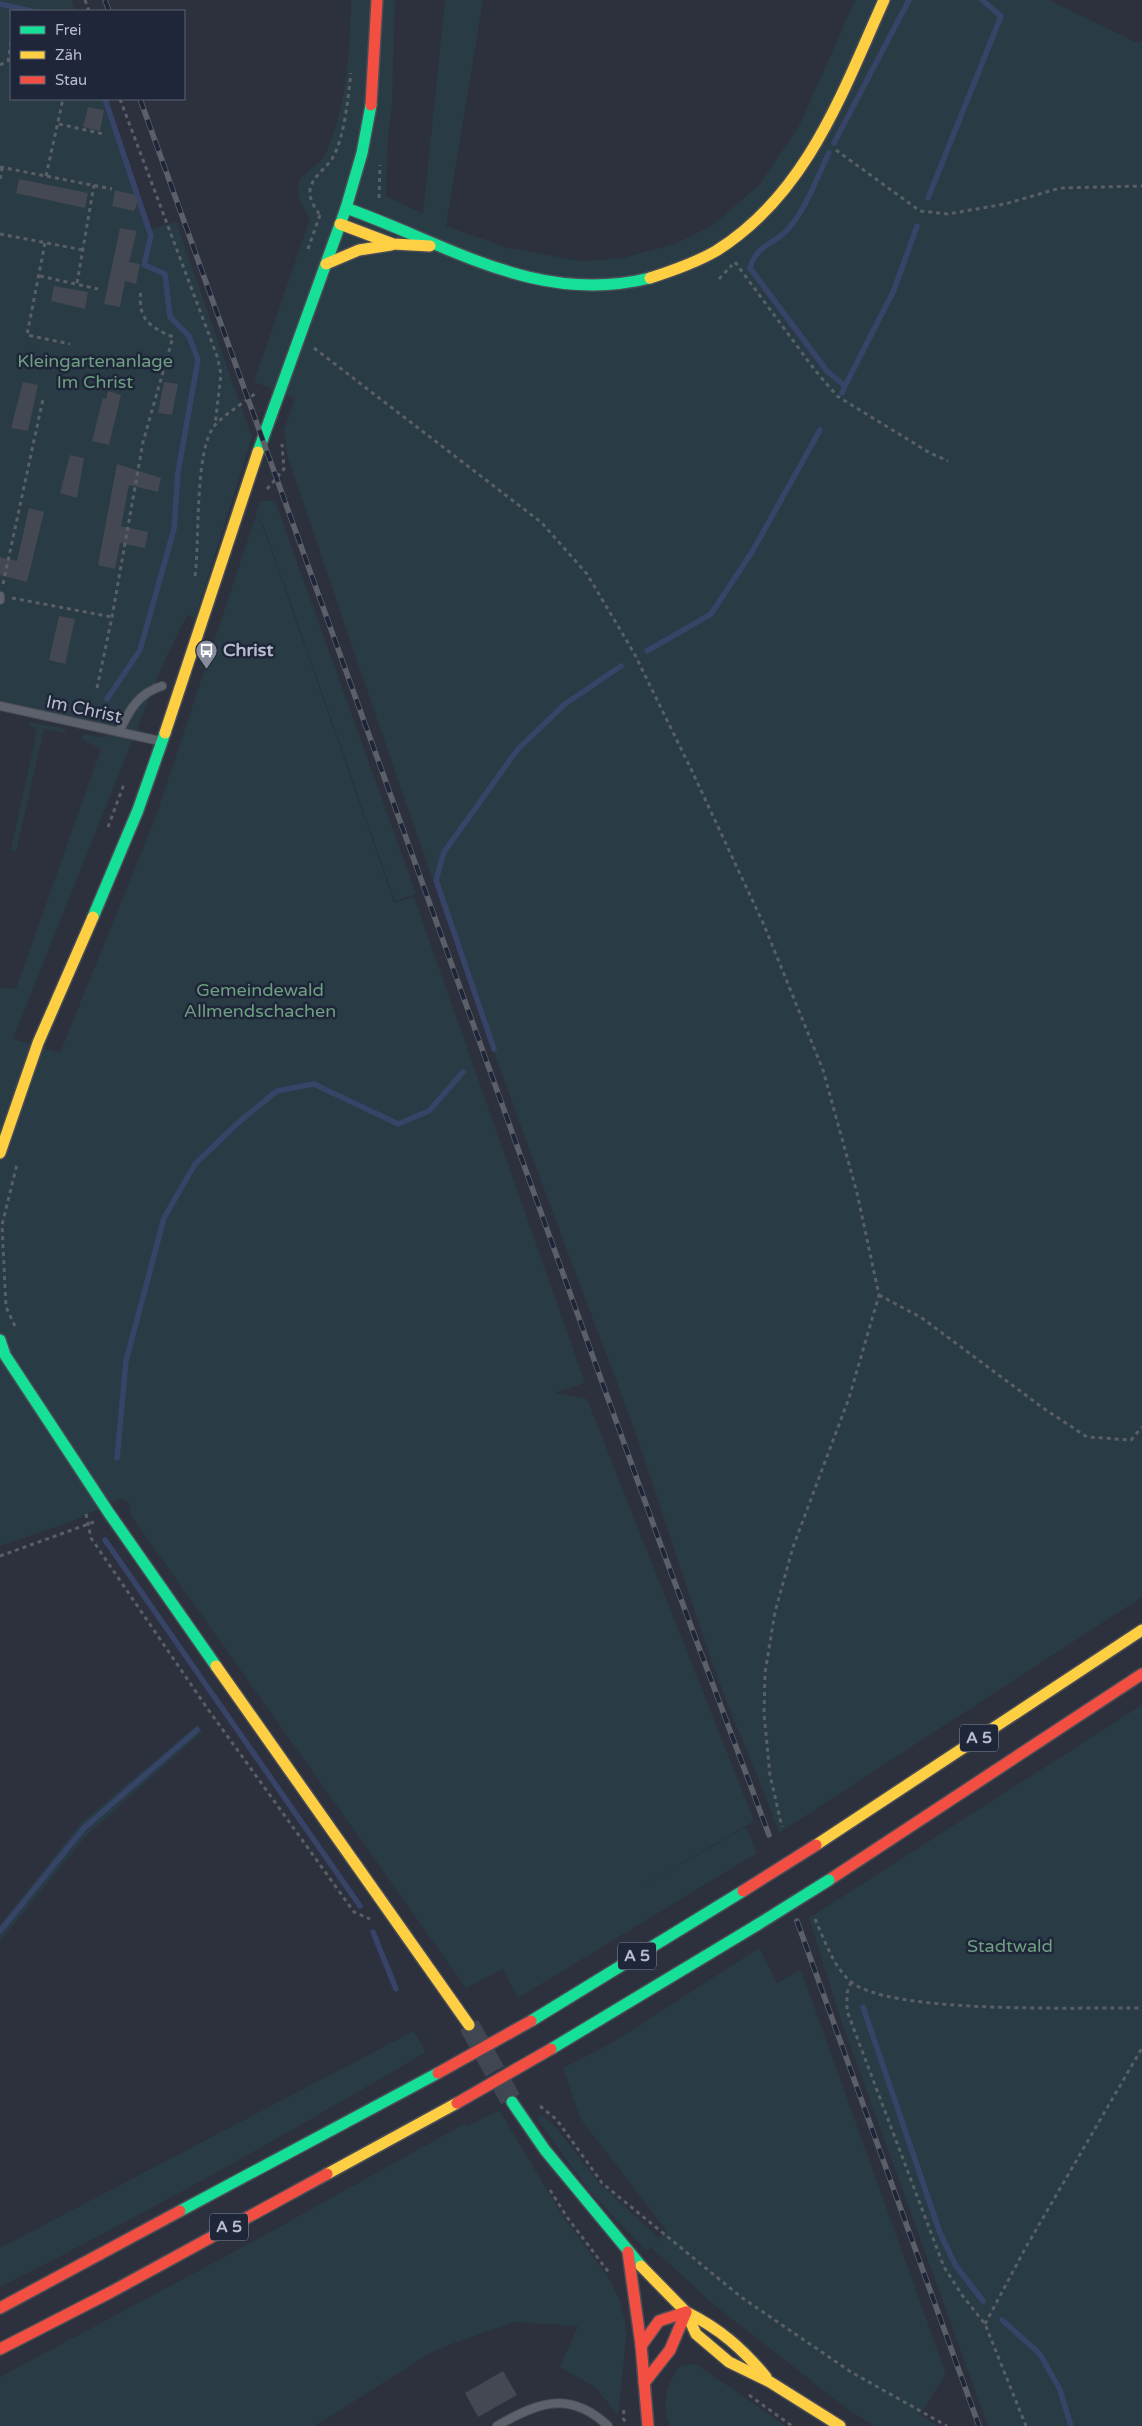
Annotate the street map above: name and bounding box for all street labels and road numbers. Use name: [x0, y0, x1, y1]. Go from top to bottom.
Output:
street label: Im Christ: [44, 690, 124, 728]
road number: A 5: [960, 1725, 998, 1752]
road number: A 5: [618, 1942, 656, 1970]
road number: A 5: [210, 2214, 248, 2240]

